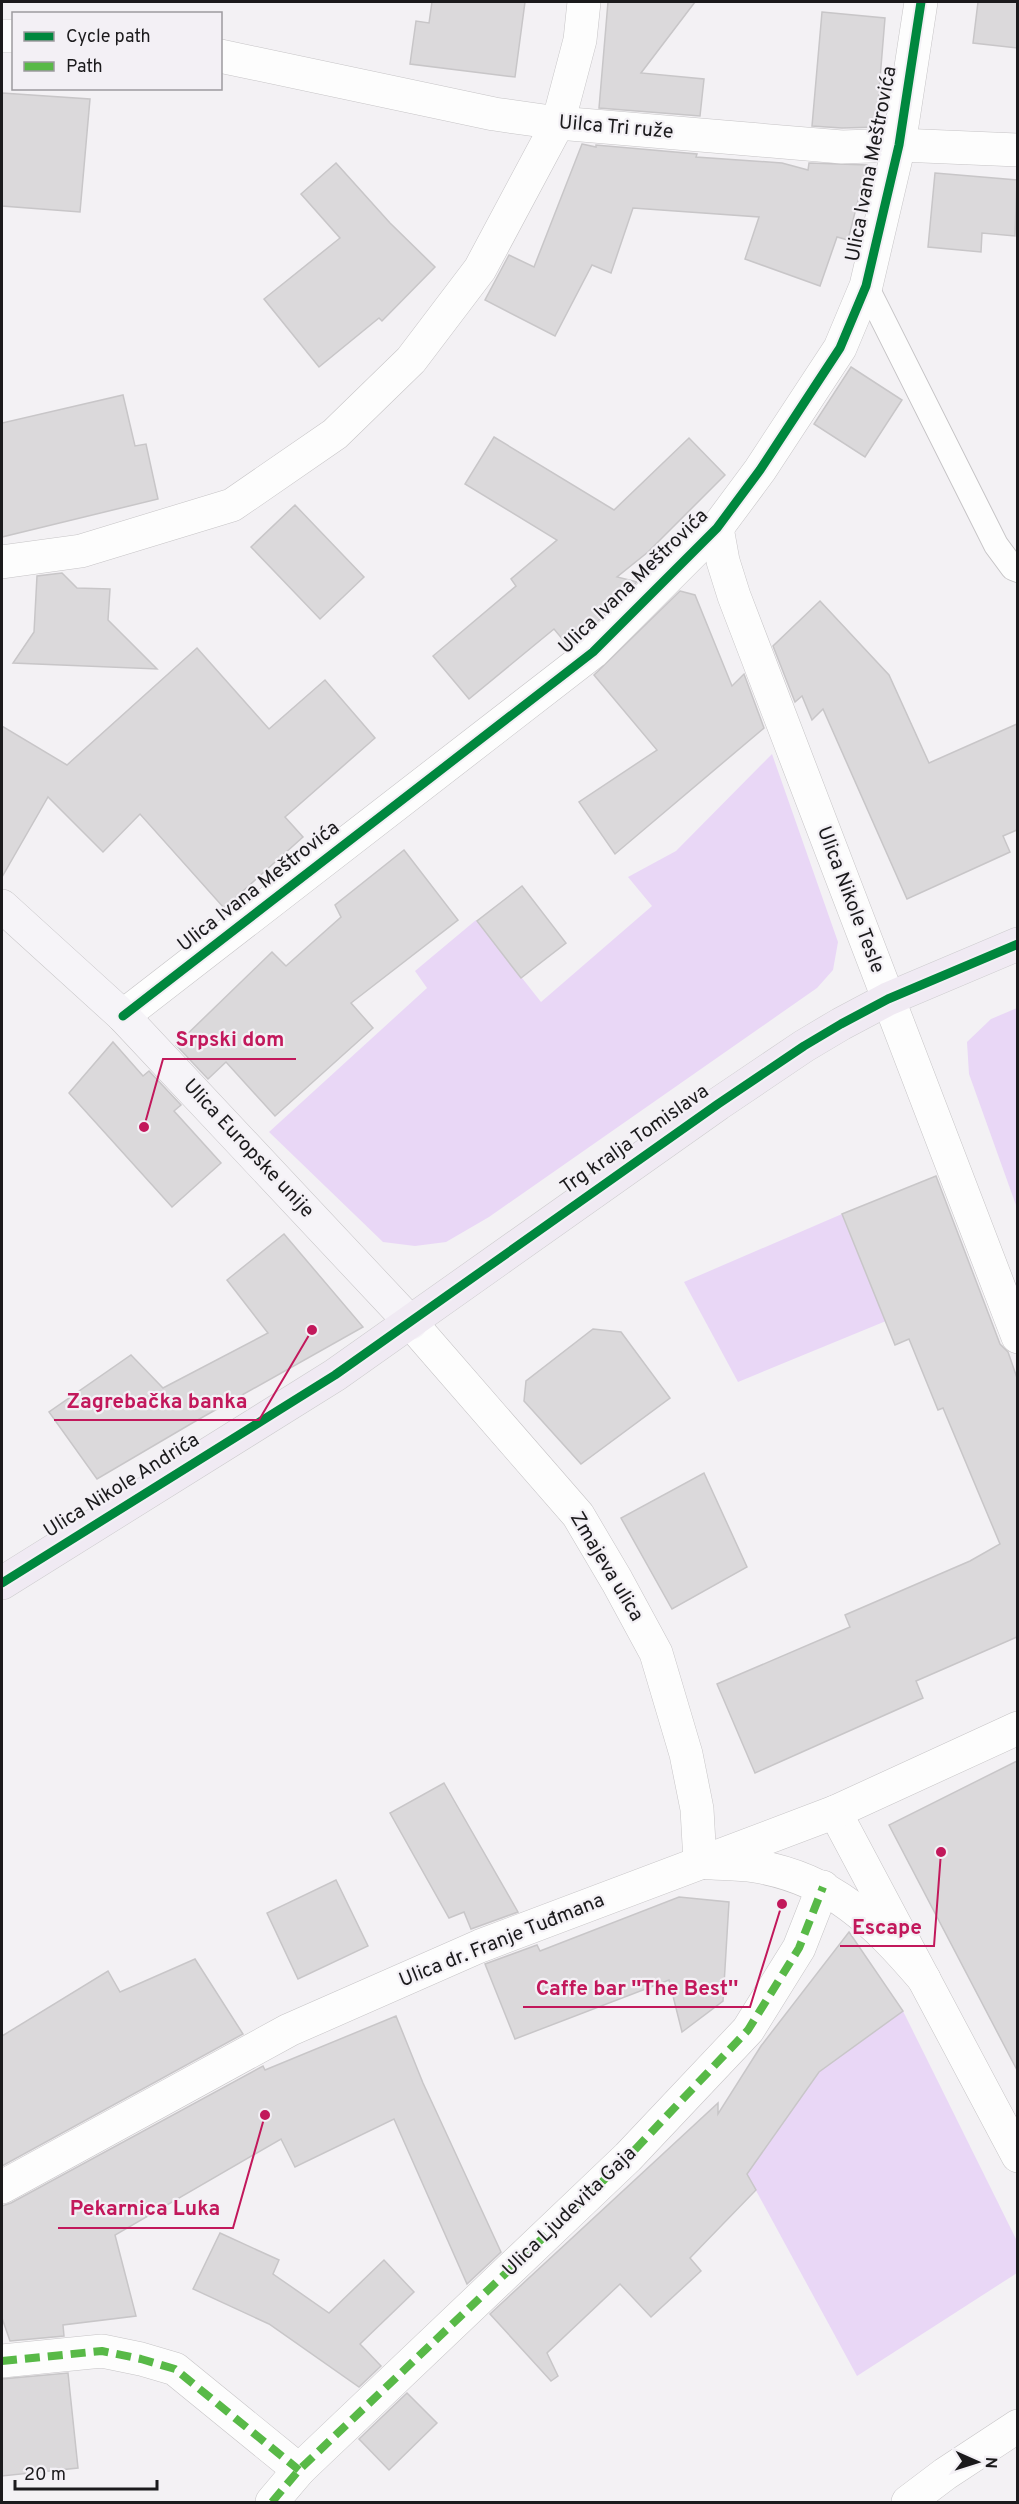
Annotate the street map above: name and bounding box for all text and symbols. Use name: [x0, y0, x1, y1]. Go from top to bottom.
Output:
legend: [12, 12, 222, 90]
text: Cycle path: [66, 26, 151, 49]
text: Path: [66, 56, 103, 79]
street label: Ulica Ivana Meštrovića: [840, 64, 904, 264]
street label: Uilca Tri ruže: [557, 110, 675, 146]
street label: Ulica Ivana Meštrovića: [554, 504, 714, 660]
street label: Ulica Ivana Meštrovića: [173, 816, 345, 958]
street label: Ulica Nikole Tesle: [810, 823, 890, 977]
callout: Srpski dom: [163, 1020, 296, 1059]
text: Srpski dom: [176, 1027, 284, 1054]
street label: Ulica Europske unije: [177, 1074, 319, 1224]
street label: Trg kralja Tomislava: [556, 1079, 714, 1201]
callout: Zagrebačka banka: [54, 1381, 259, 1420]
text: Zagrebačka banka: [67, 1389, 247, 1416]
street label: Ulica Nikole Andrića: [39, 1428, 205, 1544]
street label: Zmajeva ulica: [563, 1507, 649, 1627]
street label: Ulica dr. Franje Tuđmana: [396, 1888, 608, 1994]
callout: Escape: [840, 1907, 934, 1946]
text: Escape: [852, 1915, 922, 1942]
callout: Caffe bar ''The Best'': [523, 1968, 750, 2007]
text: Caffe bar ''The Best'': [536, 1976, 738, 2003]
street label: Ulica Ljudevita Gaja: [497, 2141, 643, 2283]
callout: Pekarnica Luka: [58, 2189, 233, 2228]
text: Pekarnica Luka: [70, 2196, 220, 2223]
north arrow: [947, 2432, 1007, 2492]
scale bar: [15, 2453, 158, 2491]
text: N: [980, 2456, 1000, 2469]
text: 20 m: [24, 2464, 66, 2487]

